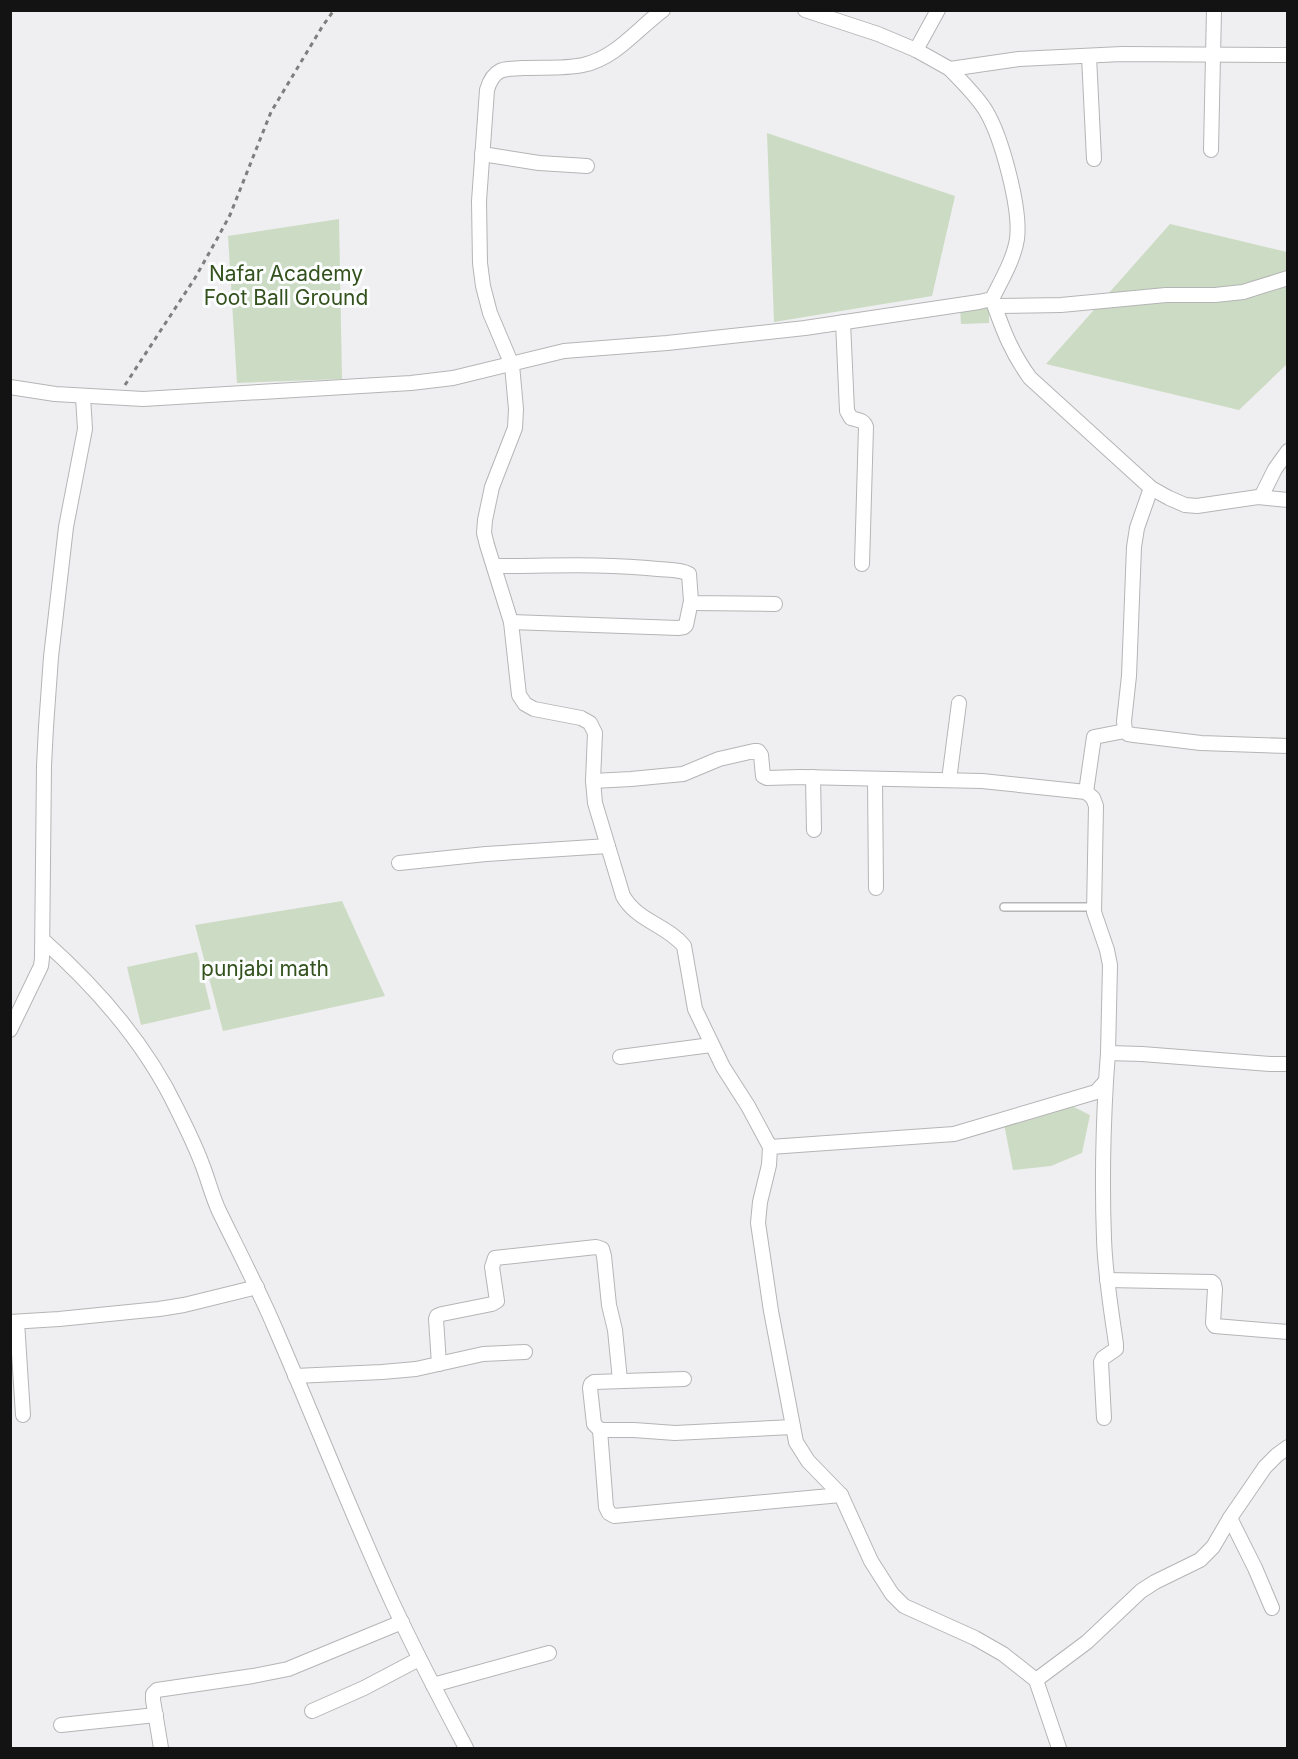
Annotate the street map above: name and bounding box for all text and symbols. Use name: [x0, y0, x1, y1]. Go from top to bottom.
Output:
park label: Nafar Academy Foot Ball Ground: [204, 261, 368, 310]
park label: punjabi math: [201, 956, 329, 981]

